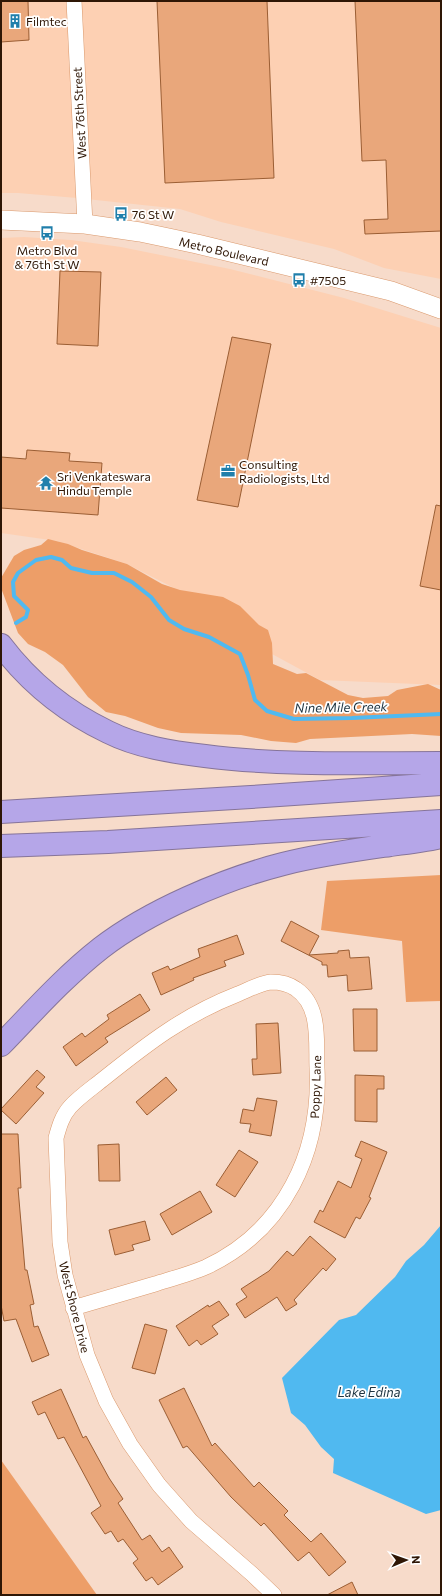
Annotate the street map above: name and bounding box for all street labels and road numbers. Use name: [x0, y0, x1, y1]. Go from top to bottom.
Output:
street label: West 76th Street: [70, 67, 88, 159]
street label: Metro Boulevard: [178, 234, 270, 268]
street label: Poppy Lane: [307, 1055, 323, 1119]
street label: West Shore Drive: [57, 1260, 93, 1354]

